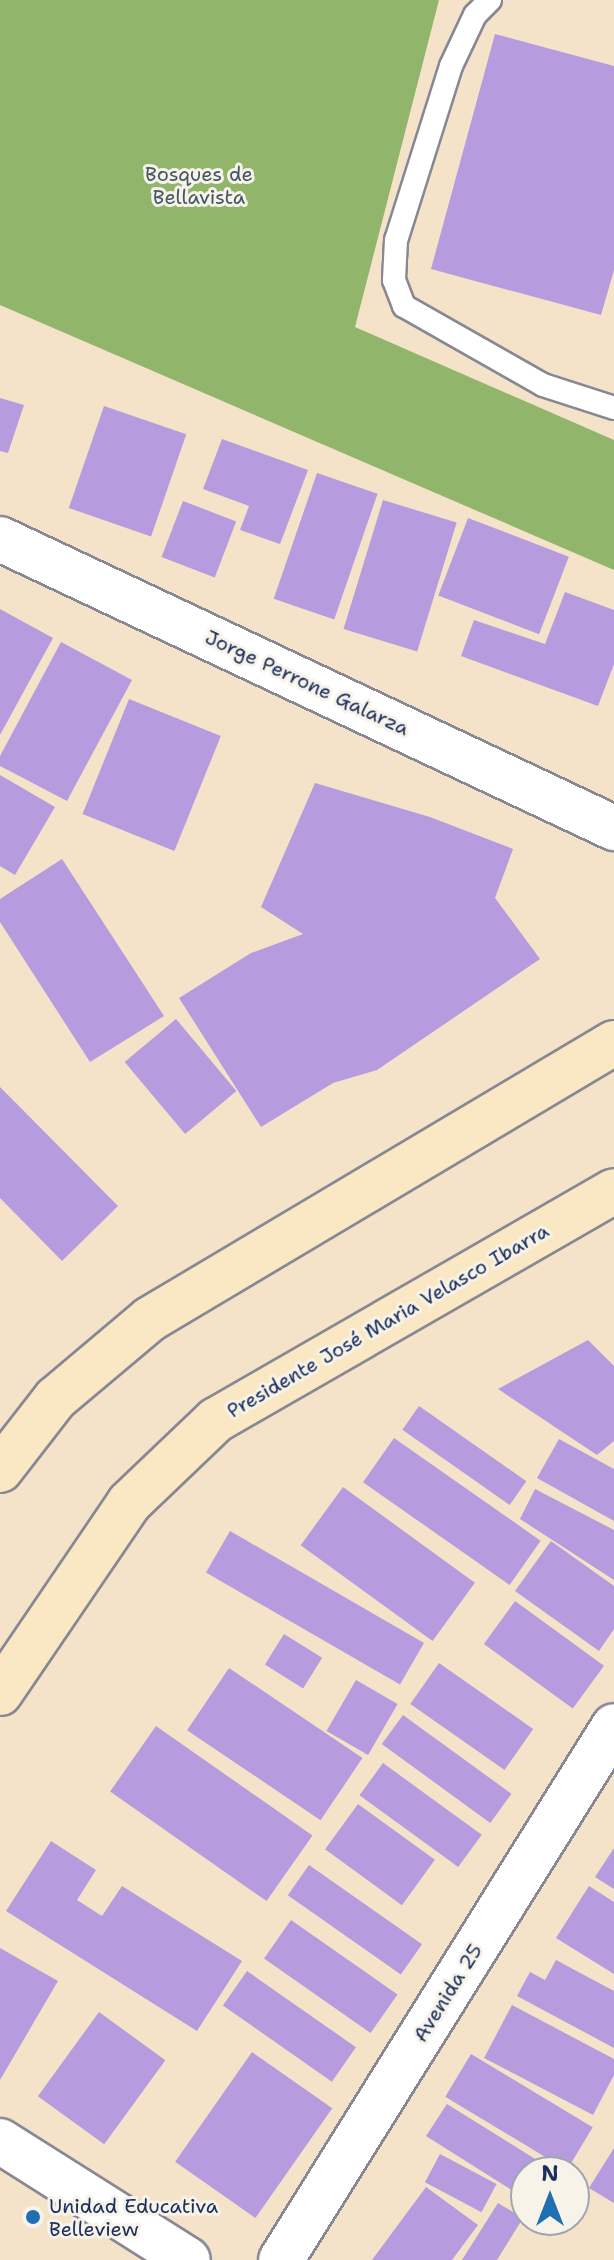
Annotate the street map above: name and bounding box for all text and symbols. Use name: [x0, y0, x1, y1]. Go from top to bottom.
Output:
park label: Bosques de Bellavista: [145, 163, 253, 210]
street label: Jorge Perrone Galarza: [201, 625, 413, 741]
street label: Presidente José Maria Velasco Ibarra: [223, 1219, 553, 1423]
street label: Avenida 25: [408, 1940, 488, 2046]
north arrow: [510, 2156, 590, 2236]
text: N: [541, 2159, 559, 2188]
place label: Unidad Educativa Belleview: [49, 2194, 218, 2241]
marker: Unidad Educativa Belleview: [24, 2208, 42, 2226]

